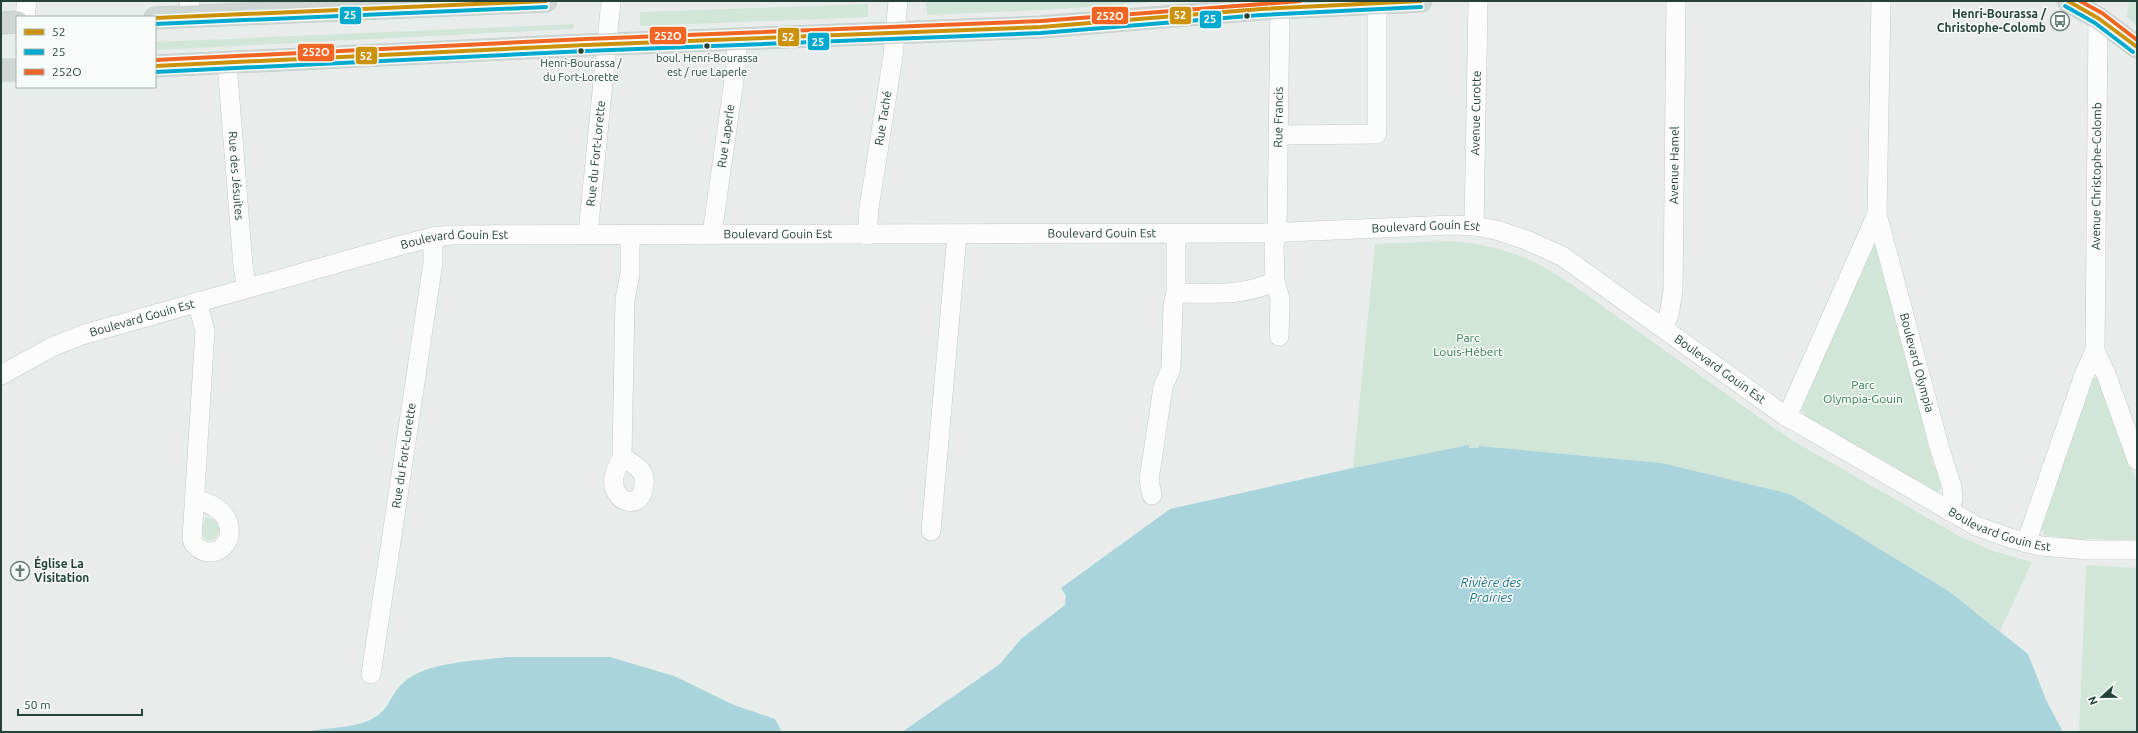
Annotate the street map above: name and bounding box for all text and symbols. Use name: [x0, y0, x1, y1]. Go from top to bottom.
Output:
line badge: 25: [339, 6, 362, 25]
line badge: 252O: [1091, 6, 1129, 25]
line badge: 52: [1169, 6, 1192, 25]
place label: Henri-Bourassa / Christophe-Colomb: [1937, 7, 2047, 34]
text: 25: [344, 9, 356, 21]
text: 52: [1174, 9, 1186, 21]
text: 252O: [1096, 10, 1124, 22]
line badge: 25: [1199, 10, 1222, 29]
bus stop icon: Henri-Bourassa / Christophe-Colomb: [2049, 10, 2071, 32]
unlabelled marker: [1242, 11, 1252, 21]
text: 25: [1204, 13, 1216, 25]
legend: [16, 16, 156, 88]
text: 52: [52, 25, 66, 38]
line badge: 252O: [649, 26, 687, 45]
line badge: 52: [777, 27, 800, 47]
text: 252O: [654, 30, 682, 42]
text: 52: [782, 31, 794, 43]
line badge: 25: [807, 32, 830, 51]
text: 25: [812, 36, 824, 48]
marker: boul. Henri-Bourassa est / rue Laperle: [702, 41, 712, 51]
line badge: 252O: [297, 43, 335, 62]
text: 25: [52, 45, 66, 58]
text: 252O: [302, 46, 330, 58]
line badge: 52: [355, 46, 378, 65]
marker: Henri-Bourassa / du Fort-Lorette: [576, 46, 586, 56]
text: 52: [360, 50, 372, 62]
place label: boul. Henri-Bourassa est / rue Laperle: [656, 52, 758, 78]
place label: Henri-Bourassa / du Fort-Lorette: [540, 57, 623, 83]
text: 252O: [52, 65, 82, 78]
street label: Avenue Curotte: [1468, 70, 1483, 156]
street label: Rue Francis: [1271, 87, 1285, 148]
street label: Rue Taché: [872, 90, 893, 146]
street label: Rue du Fort-Lorette: [584, 100, 607, 207]
street label: Avenue Christophe-Colomb: [2089, 102, 2103, 250]
street label: Rue Laperle: [715, 103, 736, 169]
street label: Avenue Hamel: [1667, 126, 1681, 204]
street label: Rue des Jésuites: [226, 131, 246, 221]
street label: Boulevard Gouin Est: [1371, 218, 1482, 234]
street label: Boulevard Gouin Est: [1048, 226, 1157, 240]
street label: Boulevard Gouin Est: [724, 227, 833, 240]
street label: Boulevard Gouin Est: [399, 228, 509, 251]
street label: Boulevard Gouin Est: [88, 297, 196, 339]
street label: Boulevard Olympia: [1898, 312, 1937, 414]
park label: Parc Louis-Hébert: [1433, 331, 1503, 358]
street label: Boulevard Gouin Est: [1672, 332, 1768, 406]
park label: Parc Olympia-Gouin: [1823, 378, 1903, 405]
street label: Rue du Fort-Lorette: [389, 402, 418, 509]
street label: Boulevard Gouin Est: [1946, 504, 2052, 553]
place label: Église La Visitation: [34, 555, 89, 584]
church icon: Église La Visitation: [9, 560, 31, 582]
water label: Rivière des Prairies: [1461, 575, 1522, 604]
north arrow: [2082, 677, 2122, 717]
scale bar: [18, 691, 142, 717]
text: N: [2086, 695, 2100, 707]
text: 50 m: [24, 698, 51, 711]

